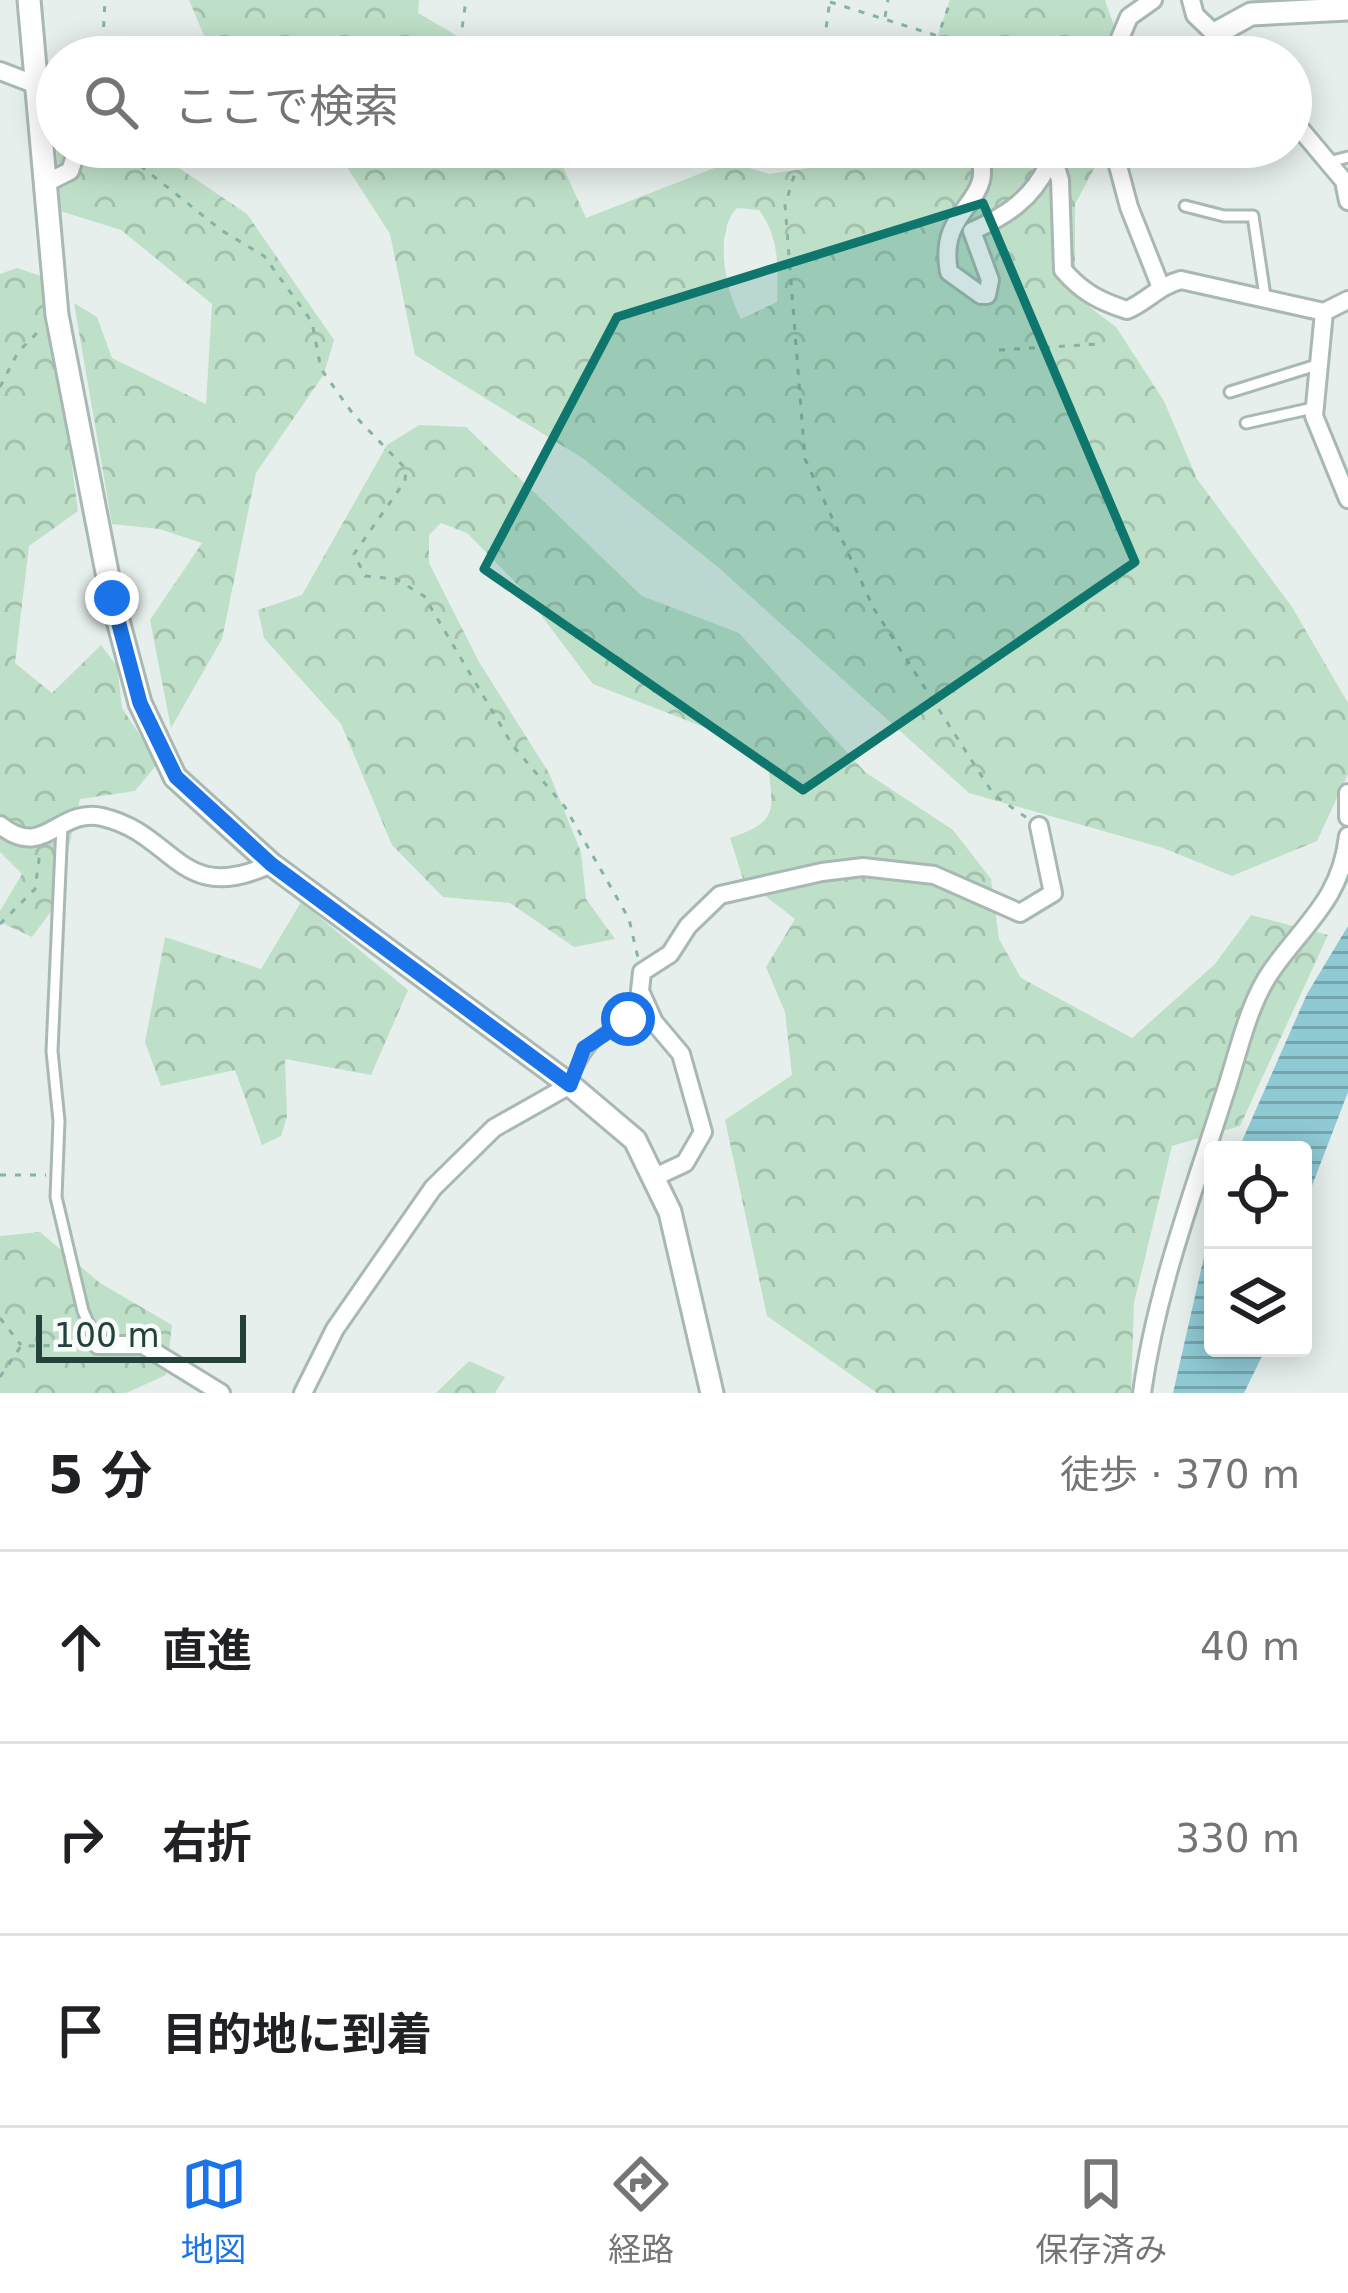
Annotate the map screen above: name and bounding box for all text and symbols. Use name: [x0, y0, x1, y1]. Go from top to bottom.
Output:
search box: [36, 36, 1312, 168]
icon: search: [78, 69, 144, 135]
text: ここで検索: [174, 80, 399, 133]
route end: [85, 571, 139, 625]
route start: [601, 992, 655, 1046]
map controls: [1204, 1141, 1312, 1357]
button: locate: [1204, 1141, 1312, 1249]
button: layers: [1204, 1249, 1312, 1357]
scale bar: [36, 1309, 246, 1362]
text: 100 m: [54, 1316, 160, 1355]
text: 5 分: [48, 1446, 152, 1505]
text: 徒歩 · 370 m: [1060, 1452, 1300, 1497]
icon: ahead: [48, 1614, 114, 1680]
text: 直進: [162, 1624, 252, 1677]
text: 40 m: [1200, 1624, 1300, 1669]
icon: right: [48, 1806, 114, 1872]
text: 右折: [162, 1816, 252, 1869]
text: 330 m: [1175, 1816, 1300, 1861]
icon: arrive: [48, 1998, 114, 2064]
text: 目的地に到着: [162, 2008, 432, 2061]
tab: 地図: [181, 2151, 247, 2271]
tab: 経路: [608, 2151, 674, 2271]
tab: 保存済み: [1035, 2151, 1167, 2271]

